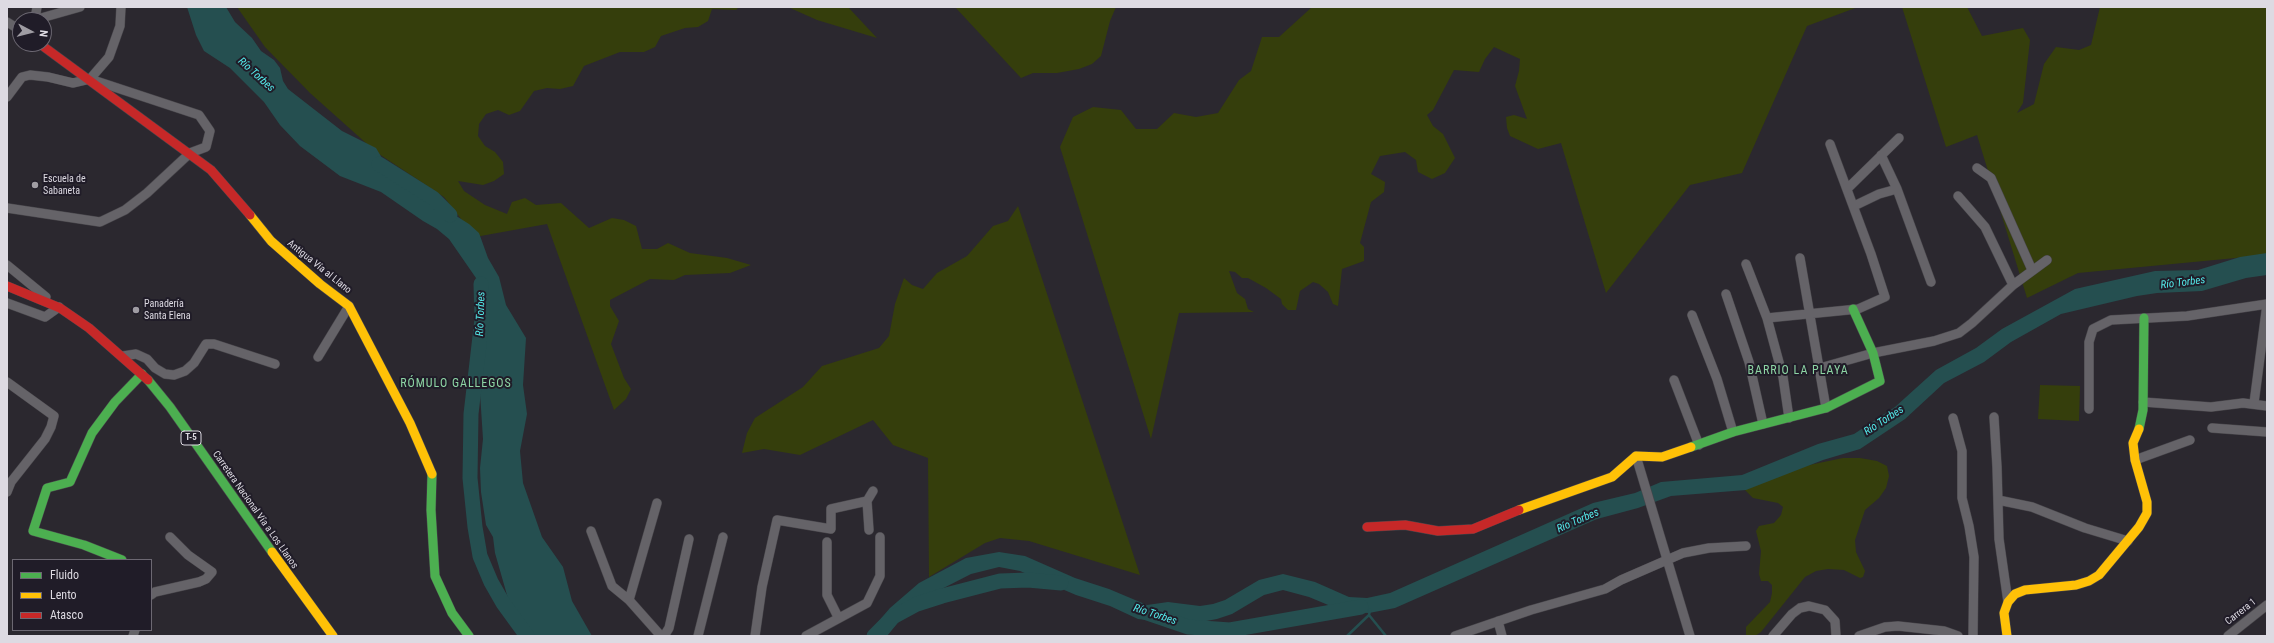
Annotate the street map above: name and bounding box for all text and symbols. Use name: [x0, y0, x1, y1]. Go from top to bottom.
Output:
north arrow: [12, 12, 52, 52]
text: N: [37, 29, 50, 38]
water label: Río Torbes: [235, 55, 277, 95]
place label: Escuela de Sabaneta: [43, 173, 86, 196]
marker: Escuela de Sabaneta: [30, 180, 40, 190]
street label: Antigua Vía al Llano: [285, 238, 353, 296]
water label: Río Torbes: [2160, 274, 2206, 292]
water label: Río Torbes: [474, 291, 488, 337]
place label: Panadería Santa Elena: [144, 298, 190, 322]
marker: Panadería Santa Elena: [131, 305, 141, 315]
district label: BARRIO LA PLAYA: [1747, 364, 1849, 378]
district label: RÓMULO GALLEGOS: [400, 377, 512, 391]
water label: Río Torbes: [1862, 403, 1906, 439]
road number: T-5: [181, 431, 201, 445]
street label: Carretera Nacional Vía a Los Llanos: [210, 449, 300, 571]
water label: Río Torbes: [1555, 506, 1601, 536]
legend: [12, 559, 152, 631]
text: Fluido: [50, 568, 79, 582]
text: Lento: [50, 588, 77, 602]
street label: Carrera 1: [2223, 596, 2259, 628]
water label: Río Torbes: [1132, 602, 1178, 628]
text: Atasco: [50, 608, 83, 622]

